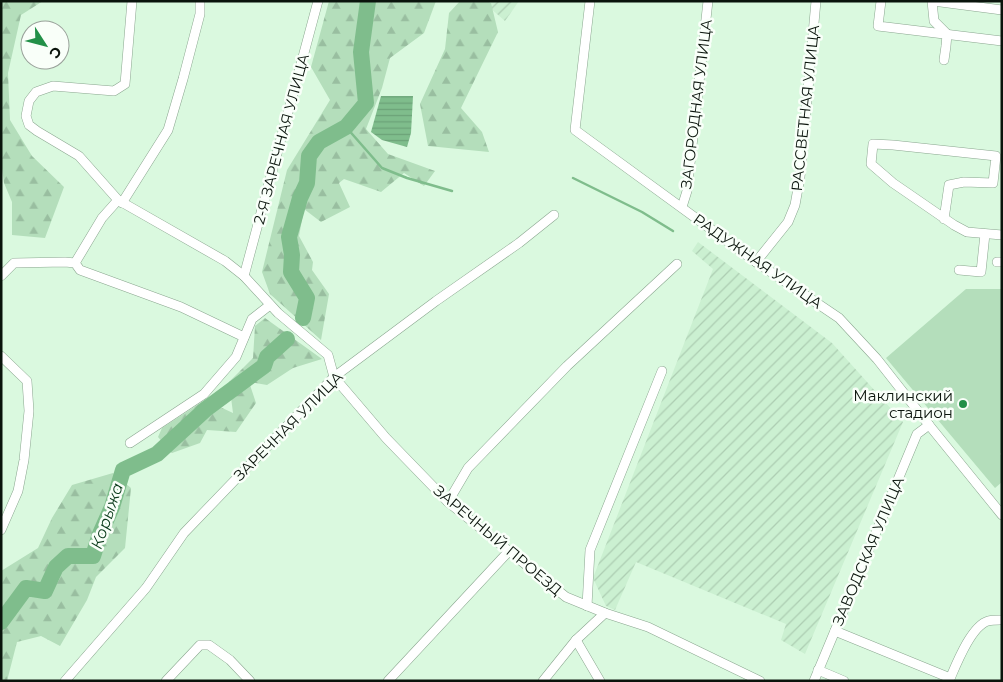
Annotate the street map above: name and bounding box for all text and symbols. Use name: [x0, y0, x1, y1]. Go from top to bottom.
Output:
street label: ЗАГОРОДНАЯ УЛИЦА: [676, 18, 716, 190]
north arrow: [20, 20, 70, 70]
street label: РАССВЕТНАЯ УЛИЦА: [787, 24, 823, 192]
text: С: [45, 43, 66, 62]
street label: 2-Я ЗАРЕЧНАЯ УЛИЦА: [249, 52, 313, 226]
street label: РАДУЖНАЯ УЛИЦА: [690, 209, 826, 313]
street label: ЗАРЕЧНАЯ УЛИЦА: [229, 367, 347, 485]
place label: Маклинский стадион: [853, 386, 953, 422]
marker: Маклинский стадион: [957, 398, 969, 410]
street label: ЗАВОДСКАЯ УЛИЦА: [828, 474, 908, 628]
water label: Корыжа: [87, 480, 127, 552]
street label: ЗАРЕЧНЫЙ ПРОЕЗД: [430, 481, 566, 599]

